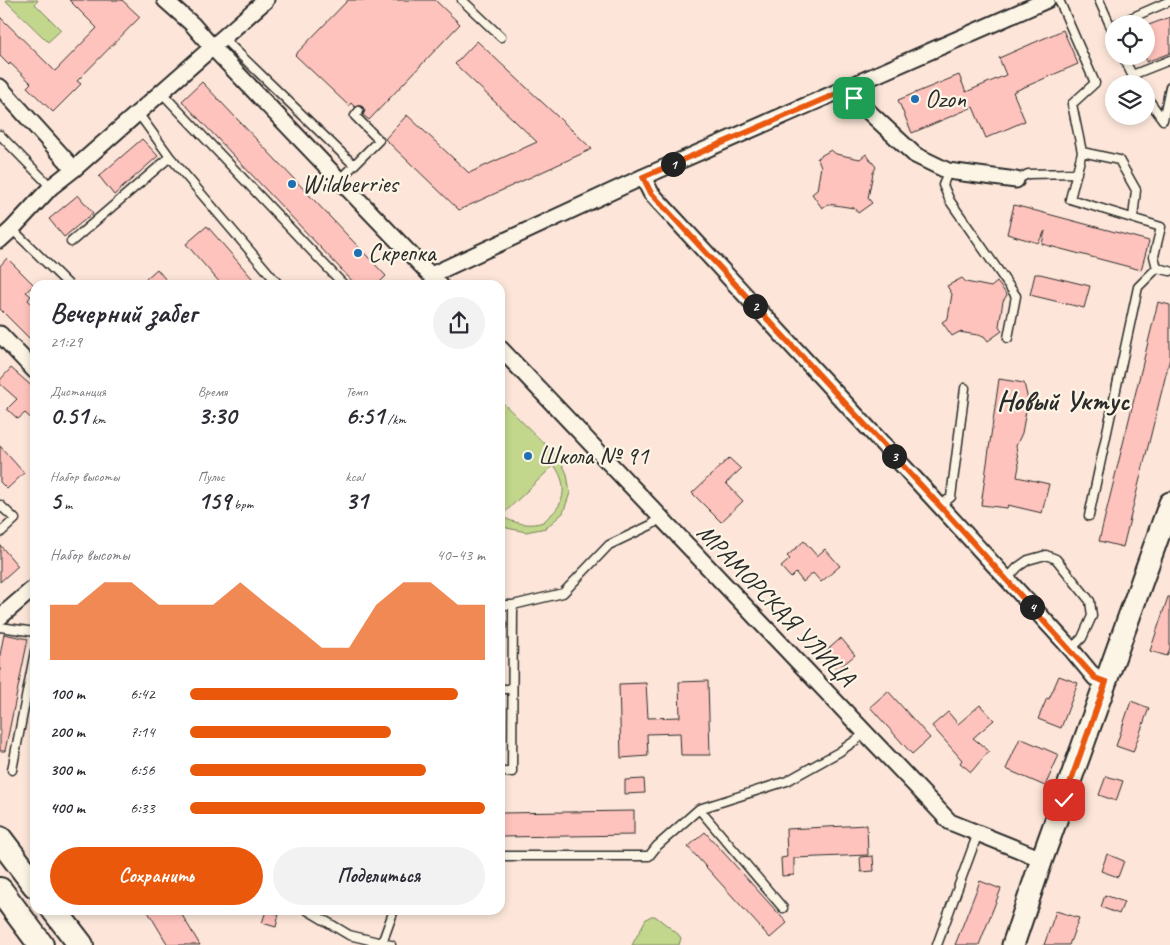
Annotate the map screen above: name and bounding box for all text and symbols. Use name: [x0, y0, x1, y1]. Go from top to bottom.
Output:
map controls: [1105, 15, 1155, 125]
button: locate: [1105, 15, 1155, 65]
button: layers: [1105, 75, 1155, 125]
pin: [833, 77, 875, 119]
place label: Ozon: [925, 83, 967, 115]
icon: arrive: [840, 84, 868, 112]
marker: Ozon: [909, 93, 921, 105]
pin: 1: [660, 152, 686, 176]
text: 1: [670, 156, 677, 173]
place label: Wildberries: [302, 168, 400, 200]
marker: Wildberries: [286, 178, 298, 190]
place label: Скрепка: [368, 237, 437, 269]
marker: Скрепка: [352, 247, 364, 259]
pin: 2: [742, 294, 768, 318]
text: Вечерний забег: [50, 295, 197, 330]
button: share: [433, 297, 485, 349]
text: 2: [752, 298, 759, 315]
text: 21:29: [50, 332, 82, 352]
text: Дистанция: [50, 383, 106, 400]
text: Время: [198, 383, 227, 400]
text: Темп: [345, 383, 368, 400]
district label: Новый Уктус: [997, 383, 1130, 418]
text: 0.51: [50, 400, 88, 432]
text: 3:30: [198, 400, 236, 432]
text: 6:51: [345, 400, 384, 432]
text: km: [88, 411, 105, 428]
text: /km: [384, 411, 406, 428]
place label: Школа № 91: [538, 440, 650, 472]
pin: 3: [882, 444, 906, 468]
text: 3: [891, 448, 898, 465]
marker: Школа № 91: [522, 450, 534, 462]
text: Набор высоты: [50, 468, 119, 485]
text: Пульс: [198, 468, 225, 485]
text: kcal: [345, 468, 364, 485]
text: 5: [50, 485, 61, 517]
text: 159: [198, 485, 231, 517]
text: 31: [345, 485, 368, 517]
text: m: [61, 496, 72, 513]
text: bpm: [231, 496, 253, 513]
street label: МРАМОРСКАЯ УЛИЦА: [690, 517, 863, 694]
text: Набор высоты: [50, 545, 129, 565]
text: 40–43 m: [436, 545, 485, 565]
pin: 4: [1020, 594, 1044, 620]
text: 4: [1029, 599, 1036, 616]
text: 100 m: [50, 684, 85, 704]
text: 6:42: [130, 684, 155, 704]
text: 200 m: [50, 722, 85, 742]
text: 7:14: [130, 722, 155, 742]
text: 300 m: [50, 760, 85, 780]
text: 6:56: [130, 760, 155, 780]
pin: [1043, 779, 1085, 821]
icon: check: [1050, 786, 1078, 814]
text: 400 m: [50, 798, 85, 818]
text: 6:33: [130, 798, 155, 818]
button: Сохранить: [50, 847, 263, 905]
button: Поделиться: [273, 847, 485, 905]

